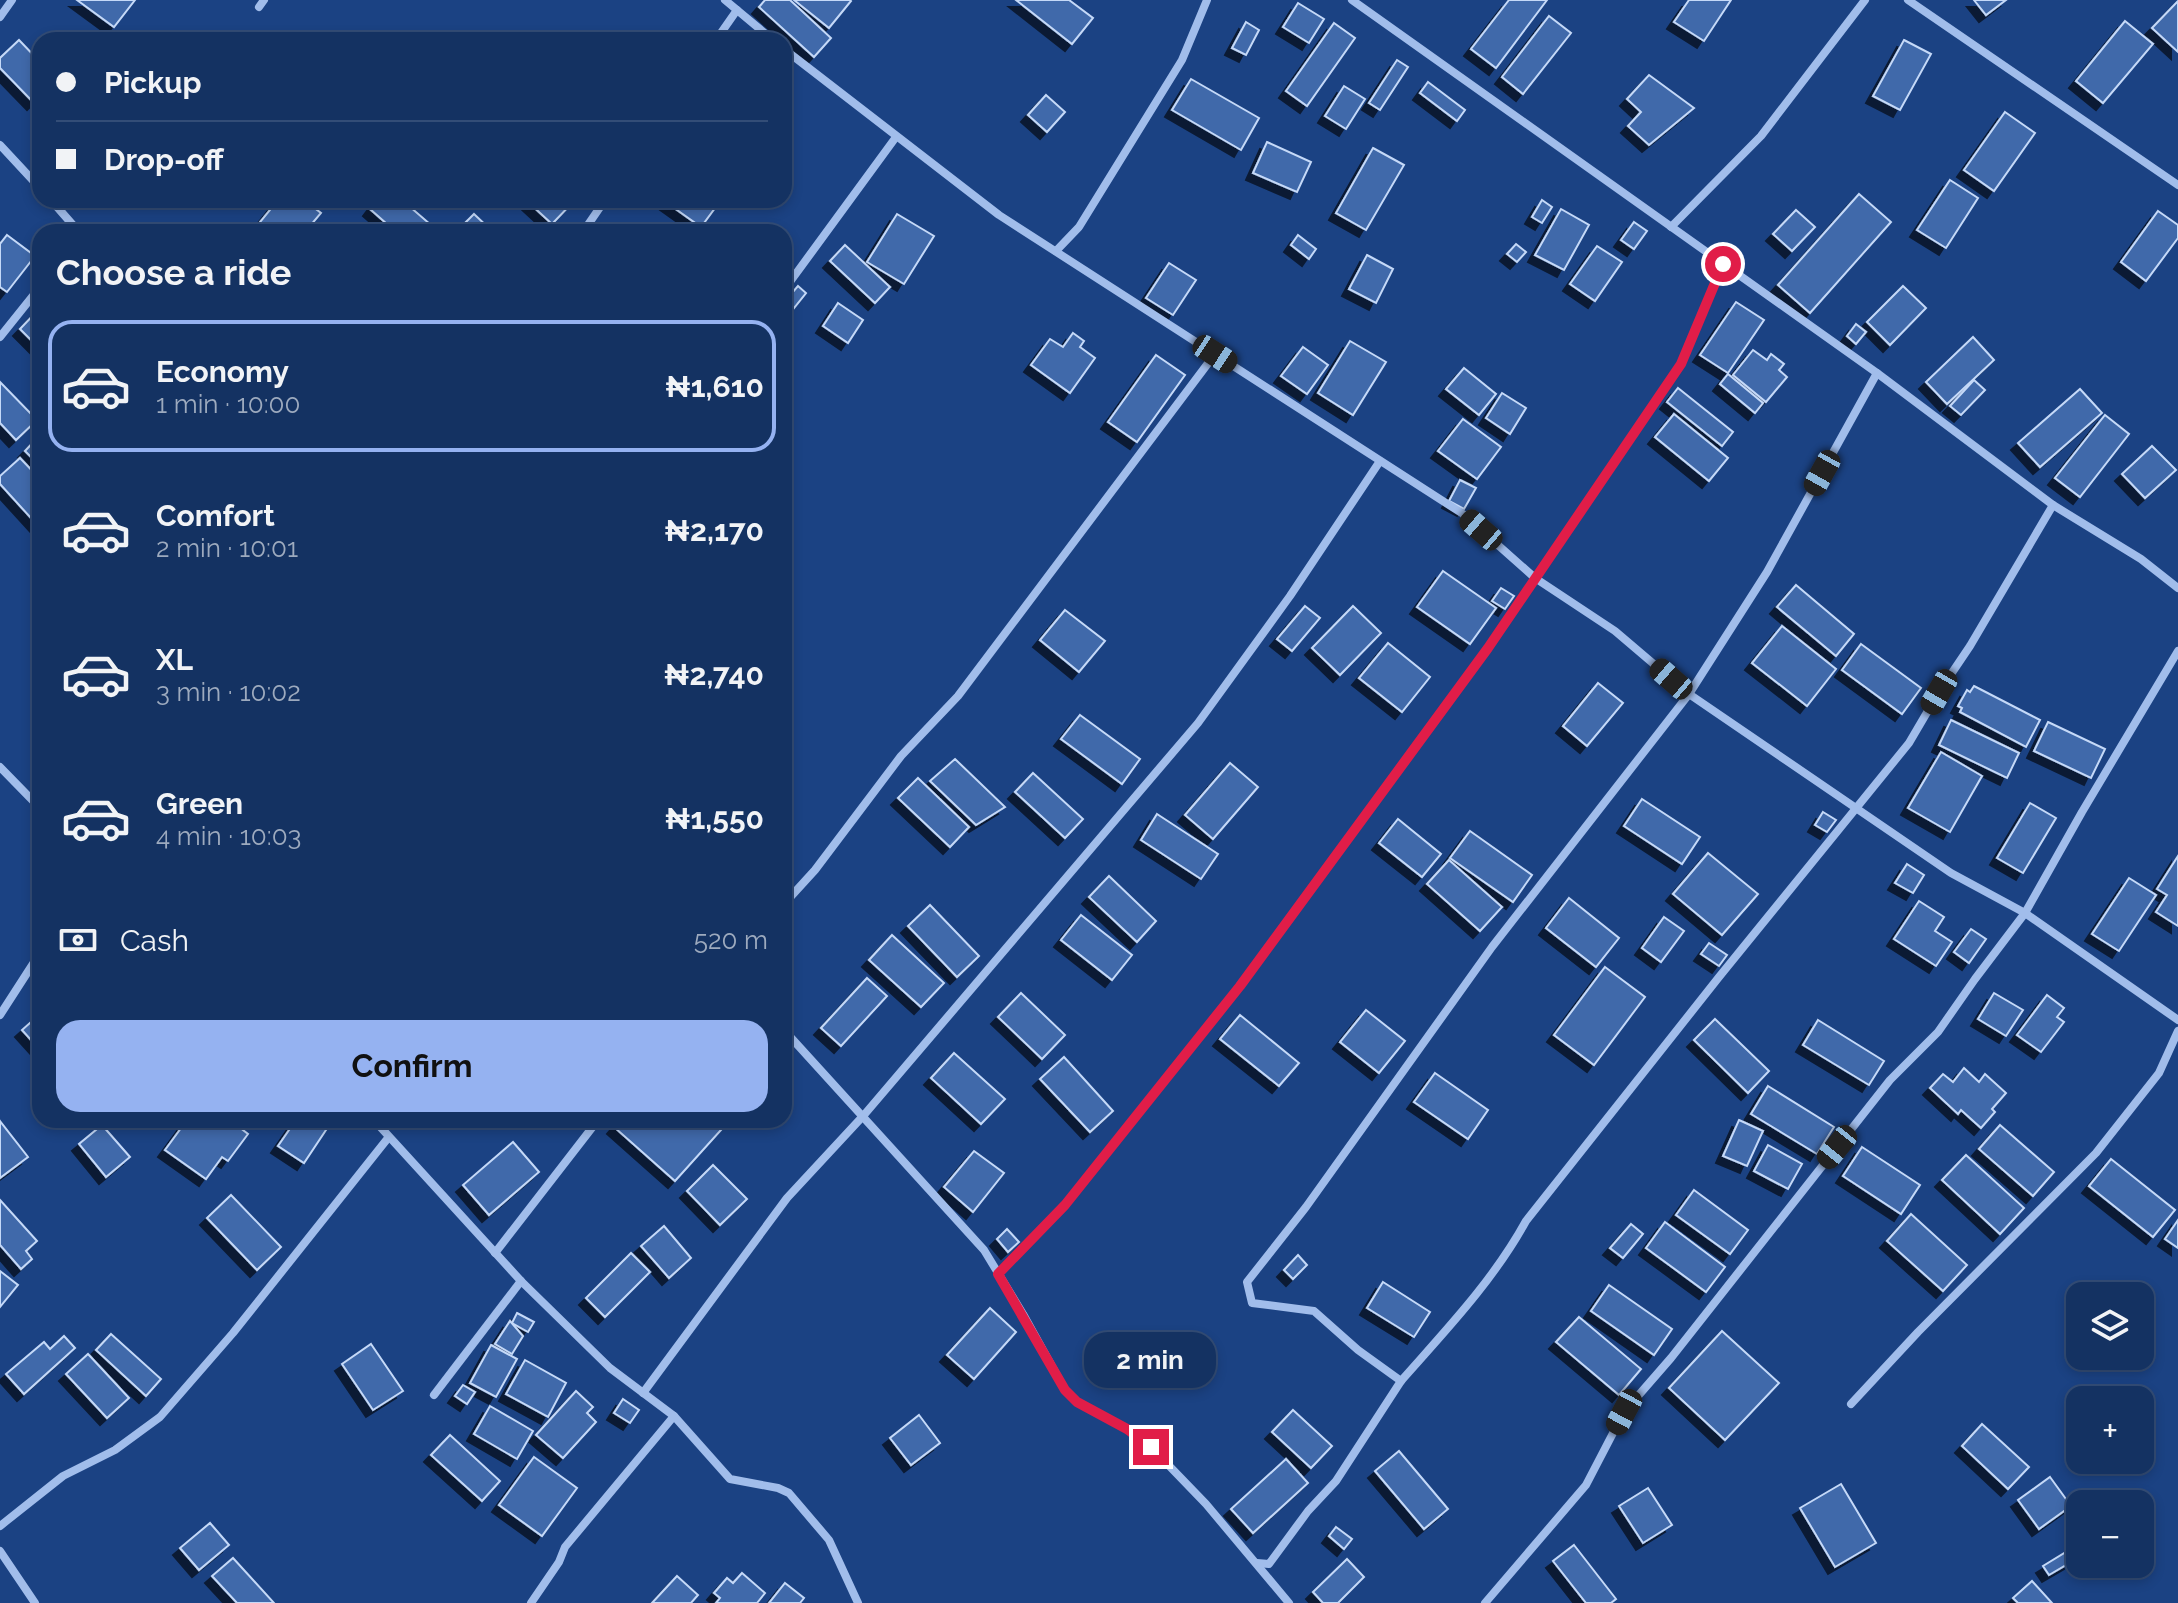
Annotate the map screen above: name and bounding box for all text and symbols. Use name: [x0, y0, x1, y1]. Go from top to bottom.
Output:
text: Pickup: [104, 65, 202, 100]
text: Drop-off: [104, 142, 224, 177]
route start: [1705, 246, 1741, 282]
text: Choose a ride: [56, 251, 291, 293]
car: [1188, 331, 1242, 377]
icon: car: [60, 350, 132, 422]
text: Economy: [156, 354, 289, 389]
text: ₦1,610: [665, 369, 764, 404]
text: 1 min · 10:00: [156, 389, 300, 419]
car: [1800, 446, 1844, 500]
icon: car: [60, 494, 132, 566]
text: Comfort: [156, 498, 275, 533]
car: [1455, 505, 1507, 555]
text: ₦2,170: [664, 513, 764, 548]
text: 2 min · 10:01: [156, 533, 298, 563]
icon: car: [60, 638, 132, 710]
text: XL: [156, 642, 193, 677]
car: [1645, 654, 1697, 704]
text: ₦2,740: [664, 657, 764, 692]
car: [1917, 665, 1961, 719]
text: 3 min · 10:02: [156, 677, 301, 707]
icon: car: [60, 782, 132, 854]
text: Green: [156, 786, 243, 821]
text: ₦1,550: [665, 801, 764, 836]
text: 4 min · 10:03: [156, 821, 301, 851]
icon: cash: [56, 918, 100, 962]
text: Cash: [120, 923, 189, 958]
text: 520 m: [694, 925, 768, 955]
button: Confirm: [56, 1020, 768, 1112]
car: [1813, 1121, 1861, 1173]
map controls: [2066, 1282, 2154, 1578]
button: layers: [2066, 1282, 2154, 1370]
callout: 2 min: [1085, 1331, 1217, 1387]
text: 2 min: [1116, 1345, 1184, 1375]
car: [1602, 1385, 1646, 1439]
button: +: [2066, 1386, 2154, 1474]
route end: [1133, 1429, 1169, 1465]
button: −: [2066, 1490, 2154, 1578]

